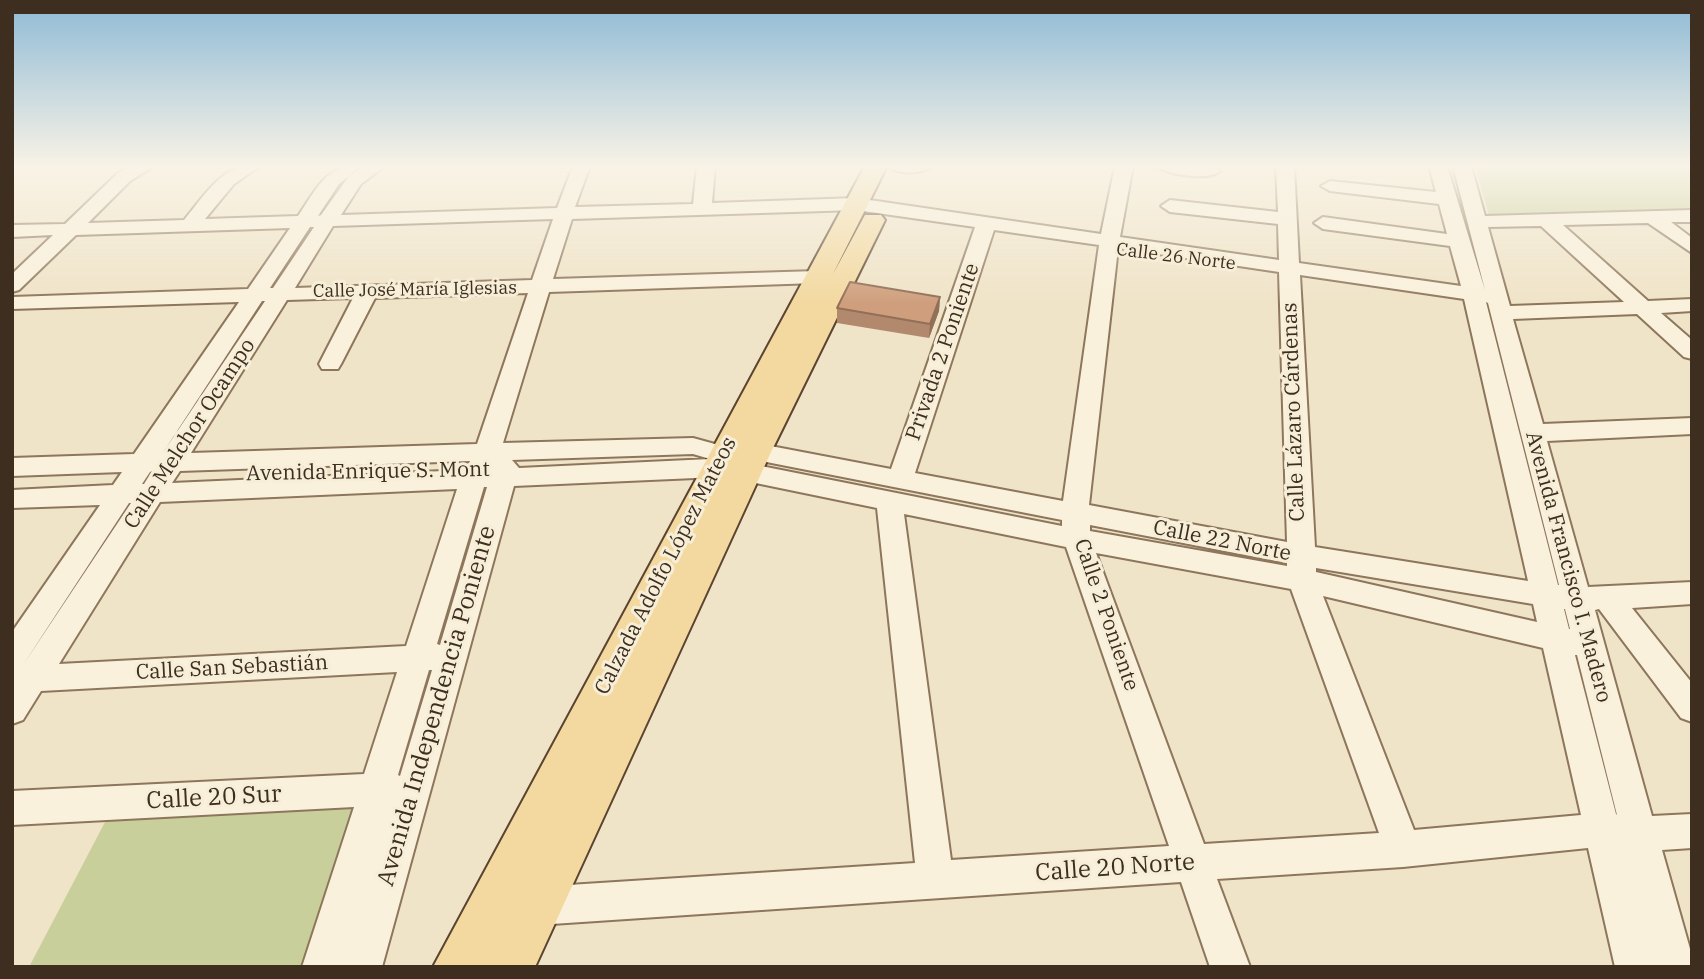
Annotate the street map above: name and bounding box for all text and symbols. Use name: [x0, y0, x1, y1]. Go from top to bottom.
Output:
street label: Calle 26 Norte: [1115, 239, 1237, 275]
street label: Privada 2 Poniente: [901, 260, 985, 444]
street label: Calle José María Iglesias: [313, 277, 517, 303]
street label: Calle Lázaro Cárdenas: [1278, 302, 1310, 522]
street label: Calle Melchor Ocampo: [119, 334, 261, 534]
street label: Avenida Francisco I. Madero: [1520, 429, 1616, 705]
street label: Calzada Adolfo López Mateos: [590, 433, 742, 699]
street label: Avenida Enrique S. Mont: [246, 457, 490, 487]
street label: Calle 22 Norte: [1151, 515, 1293, 567]
street label: Avenida Independencia Poniente: [372, 522, 502, 890]
street label: Calle 2 Poniente: [1068, 536, 1144, 694]
street label: Calle San Sebastián: [135, 650, 329, 686]
street label: Calle 20 Sur: [146, 780, 282, 816]
street label: Calle 20 Norte: [1034, 848, 1196, 888]

